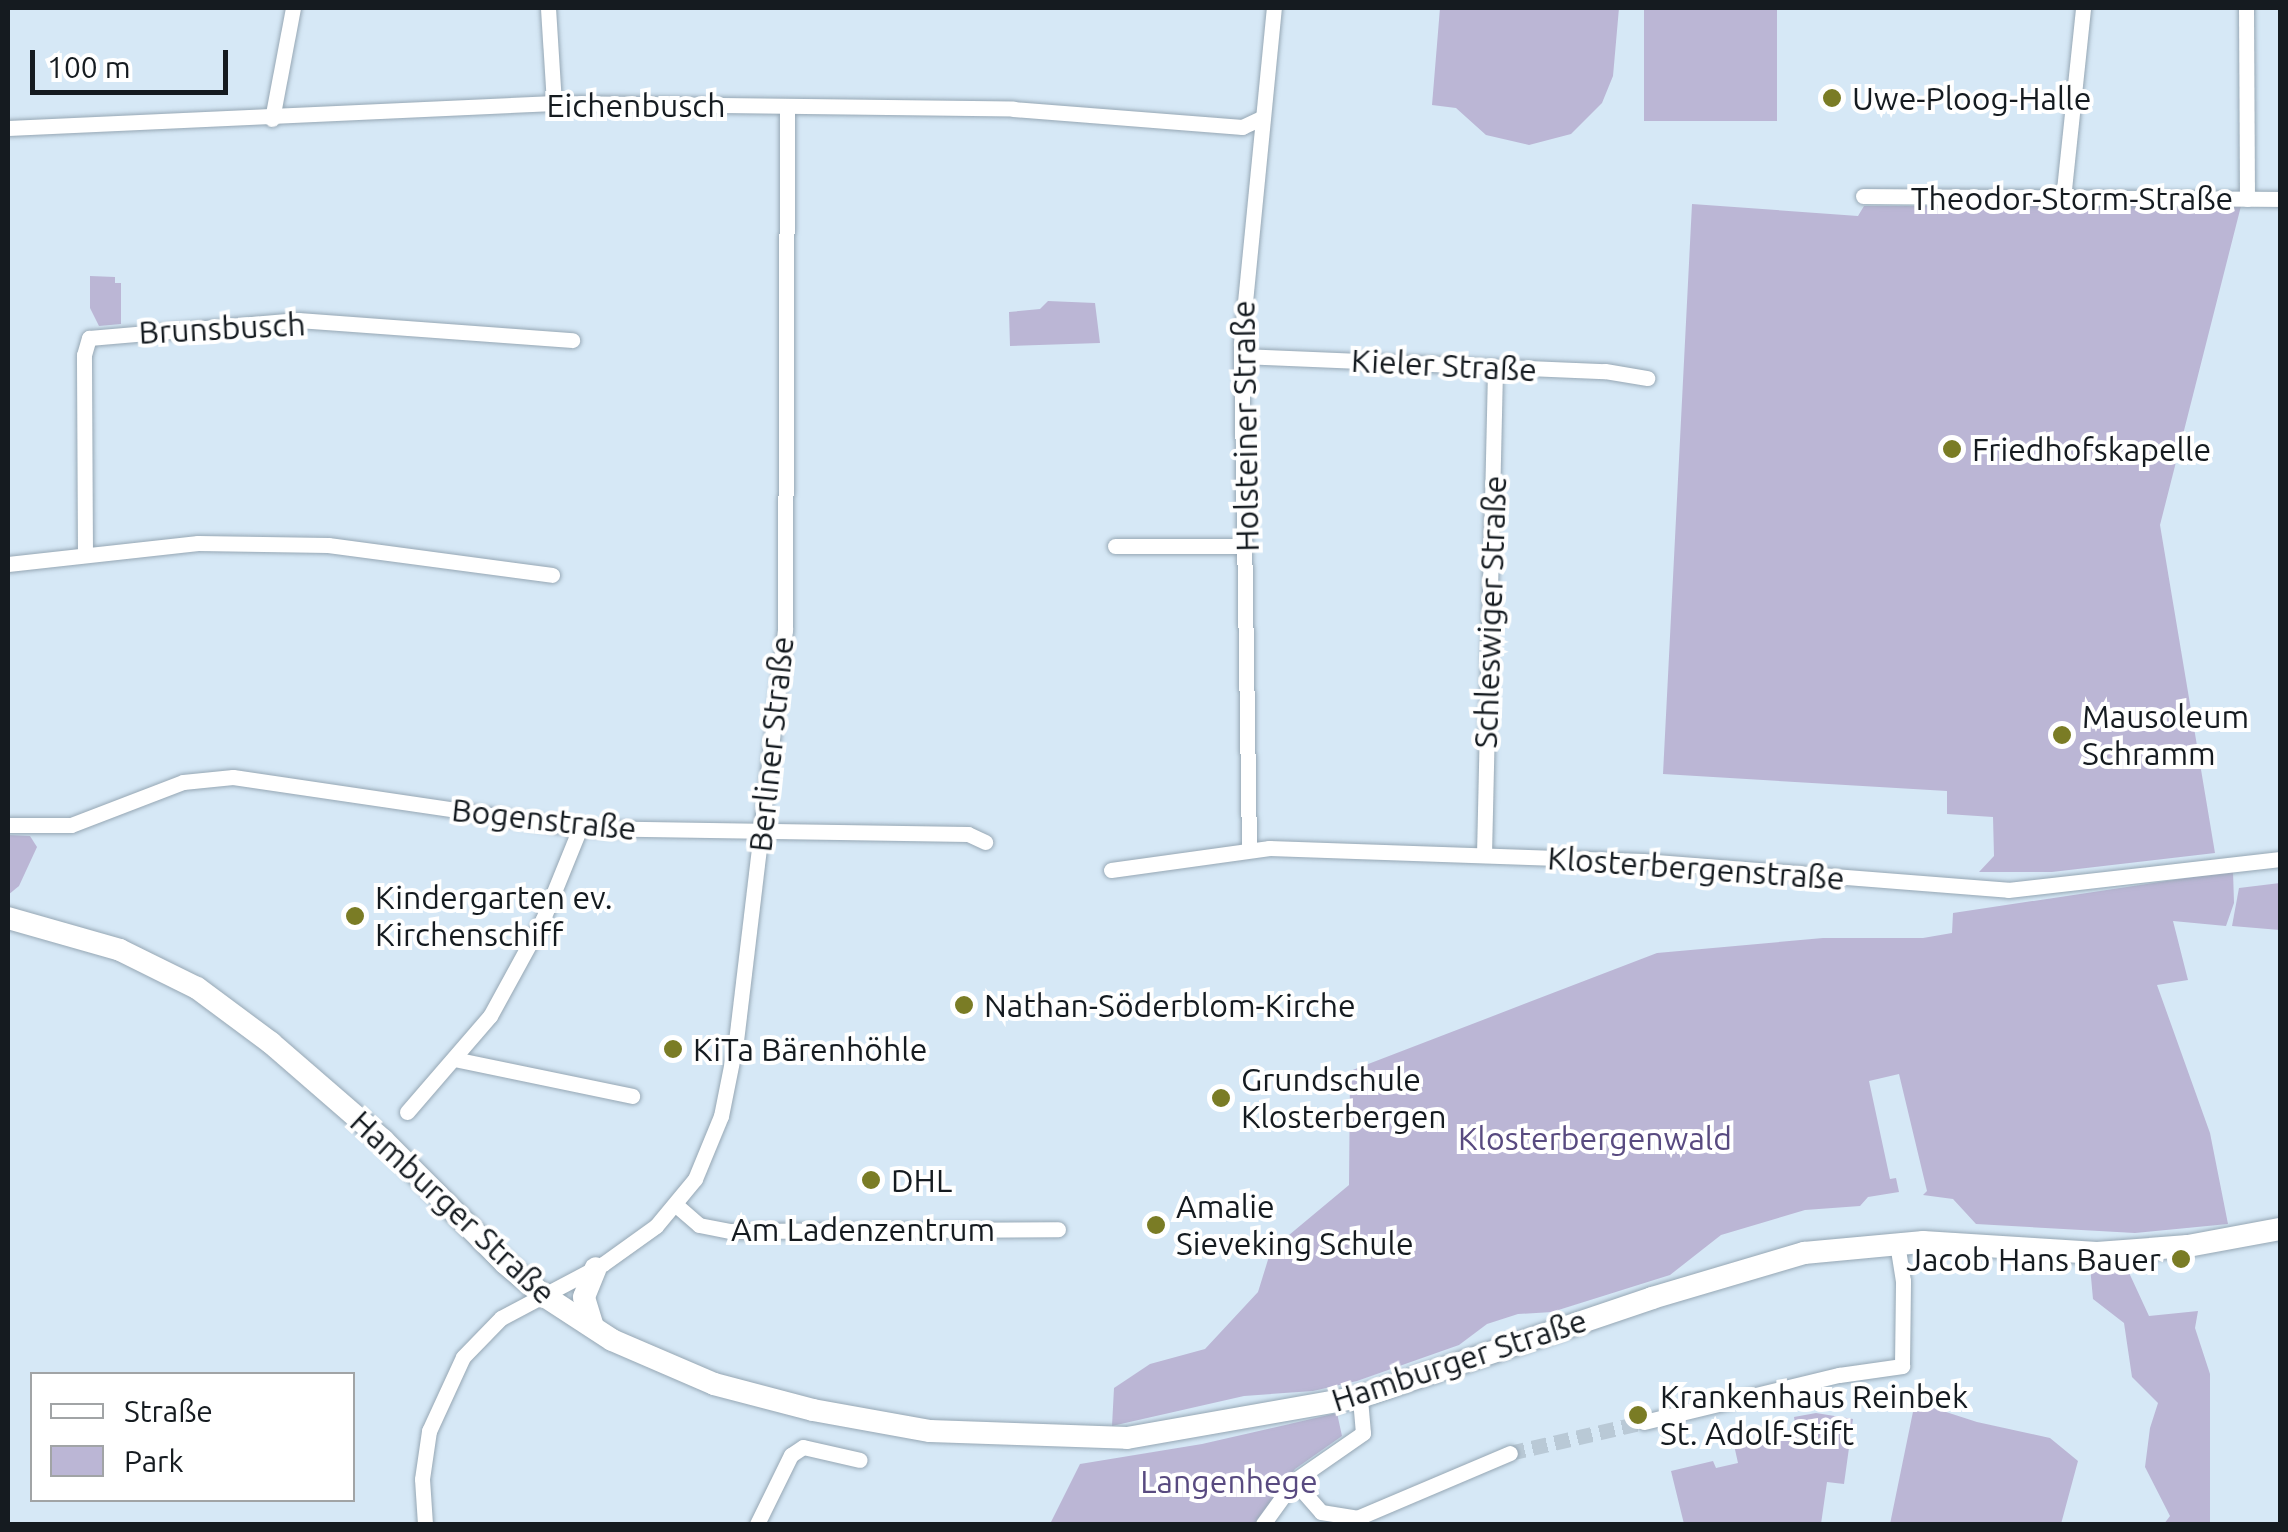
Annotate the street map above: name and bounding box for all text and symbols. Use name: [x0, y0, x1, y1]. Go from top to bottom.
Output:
scale bar: [35, 30, 232, 92]
text: 100 m: [47, 50, 131, 84]
place label: Uwe-Ploog-Halle: [1852, 79, 2091, 117]
street label: Eichenbusch: [547, 86, 725, 124]
marker: Uwe-Ploog-Halle: [1821, 87, 1843, 109]
street label: Theodor-Storm-Straße: [1911, 179, 2233, 217]
street label: Holsteiner Straße: [1224, 300, 1266, 552]
street label: Brunsbusch: [138, 304, 306, 352]
street label: Kieler Straße: [1350, 341, 1538, 389]
place label: Friedhofskapelle: [1972, 430, 2211, 468]
marker: Friedhofskapelle: [1941, 438, 1963, 460]
street label: Schleswiger Straße: [1466, 475, 1514, 749]
street label: Berliner Straße: [741, 634, 801, 854]
place label: Mausoleum Schramm: [2082, 698, 2249, 773]
marker: Mausoleum Schramm: [2051, 724, 2073, 746]
street label: Bogenstraße: [450, 790, 638, 848]
street label: Klosterbergenstraße: [1546, 838, 1846, 898]
place label: Kindergarten ev. Kirchenschiff: [375, 879, 613, 954]
marker: Kindergarten ev. Kirchenschiff: [344, 905, 366, 927]
place label: Nathan-Söderblom-Kirche: [984, 986, 1356, 1024]
marker: Nathan-Söderblom-Kirche: [953, 994, 975, 1016]
place label: KiTa Bärenhöhle: [693, 1030, 927, 1068]
marker: KiTa Bärenhöhle: [662, 1038, 684, 1060]
place label: Grundschule Klosterbergen: [1241, 1061, 1447, 1136]
marker: Grundschule Klosterbergen: [1210, 1087, 1232, 1109]
street label: Hamburger Straße: [343, 1102, 563, 1312]
park label: Klosterbergenwald: [1458, 1119, 1732, 1157]
place label: DHL: [891, 1161, 952, 1199]
marker: DHL: [860, 1169, 882, 1191]
place label: Amalie Sieveking Schule: [1176, 1188, 1414, 1263]
street label: Am Ladenzentrum: [731, 1210, 995, 1248]
marker: Amalie Sieveking Schule: [1145, 1214, 1167, 1236]
place label: Jacob Hans Bauer: [1906, 1240, 2161, 1278]
marker: Jacob Hans Bauer: [2170, 1248, 2192, 1270]
street label: Hamburger Straße: [1327, 1301, 1591, 1419]
legend: [30, 1372, 355, 1502]
place label: Krankenhaus Reinbek St. Adolf-Stift: [1660, 1378, 1968, 1453]
text: Straße: [124, 1394, 213, 1428]
marker: Krankenhaus Reinbek St. Adolf-Stift: [1625, 1402, 1651, 1428]
text: Park: [124, 1444, 184, 1478]
park label: Langenhege: [1140, 1462, 1318, 1500]

